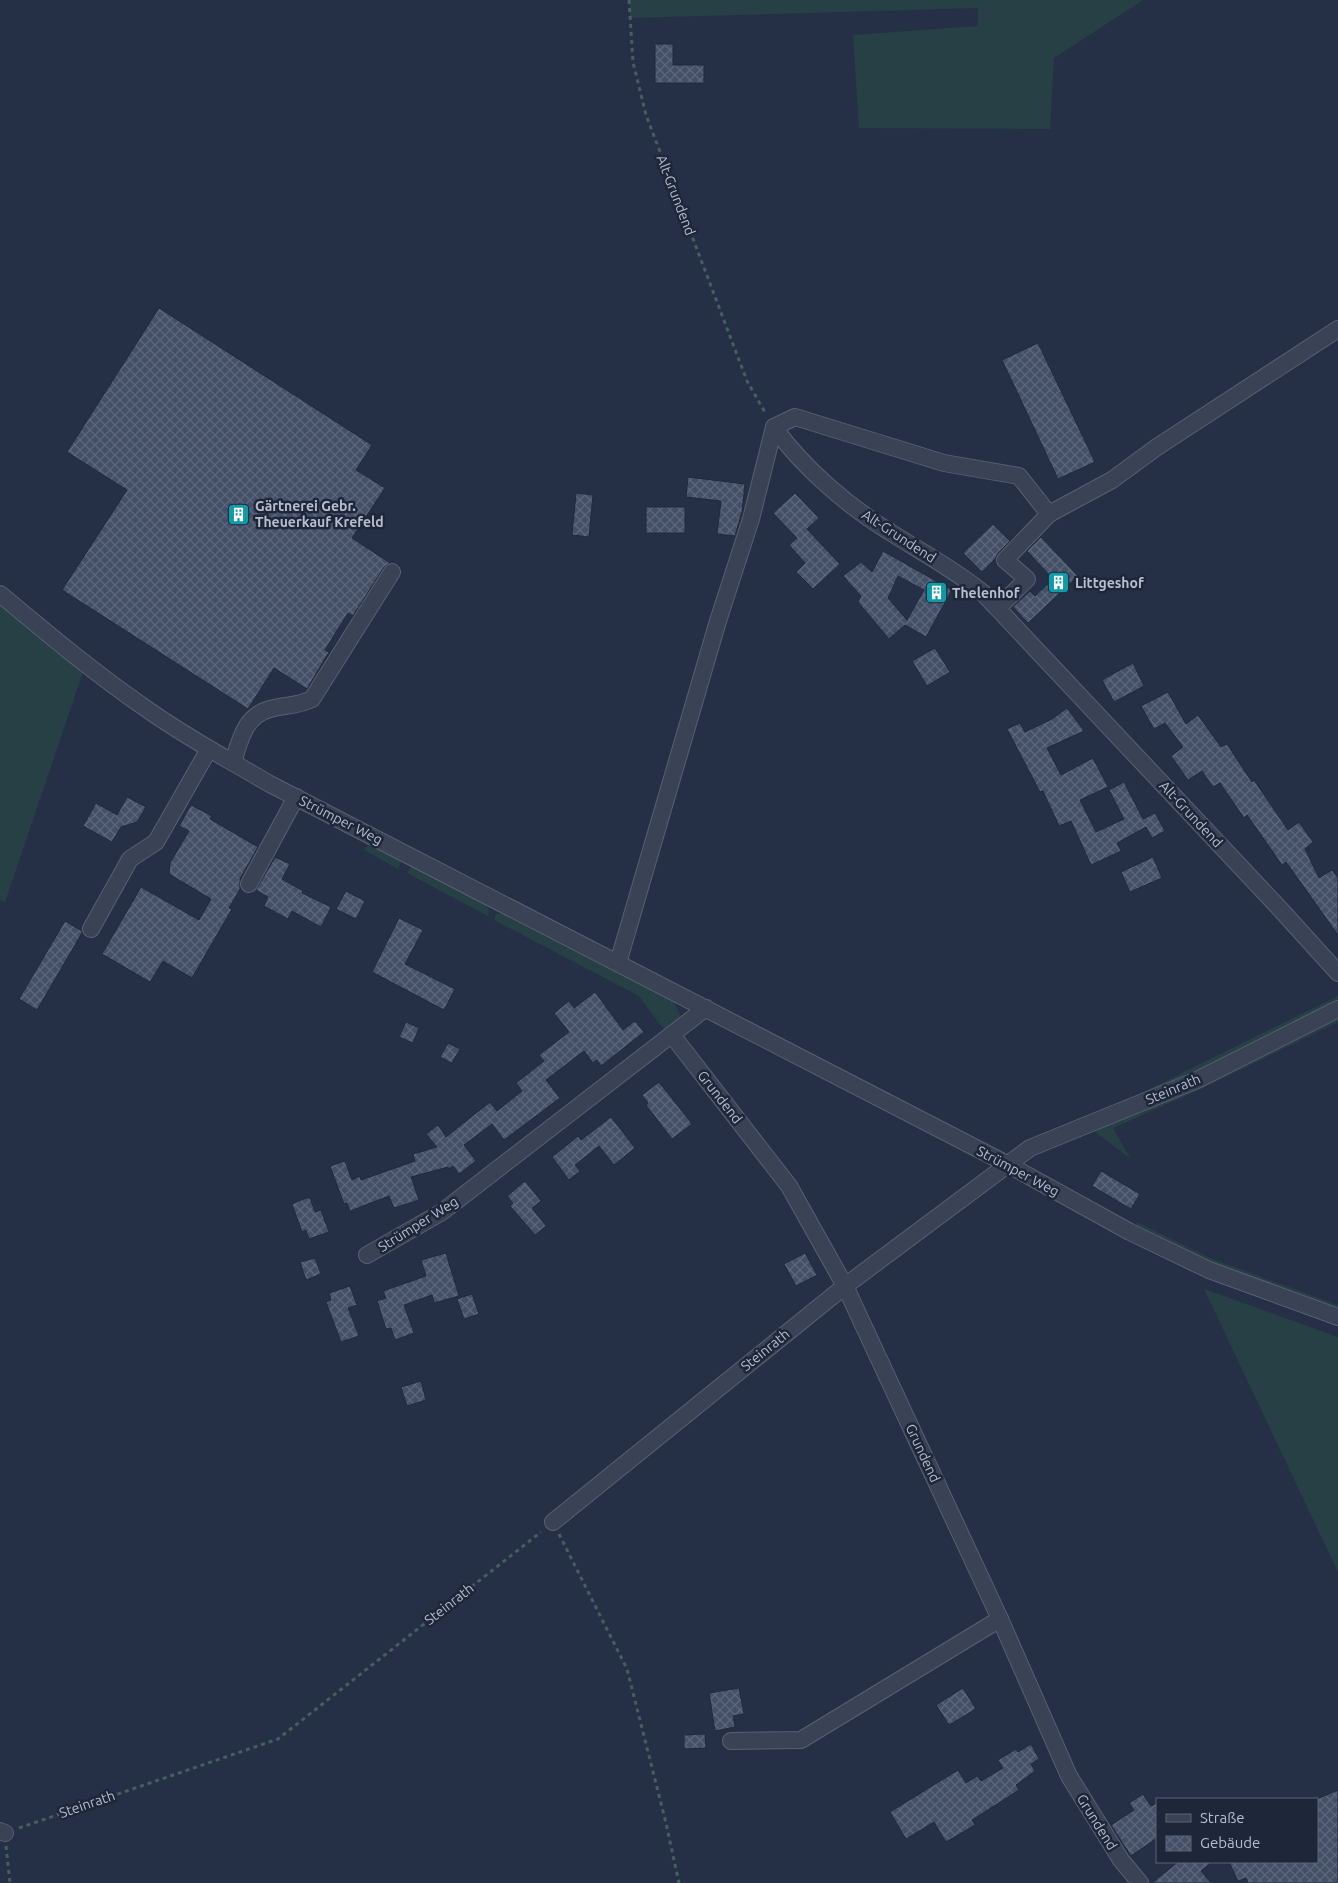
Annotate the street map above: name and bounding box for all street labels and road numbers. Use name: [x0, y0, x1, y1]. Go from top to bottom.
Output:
street label: Alt-Grundend: [653, 153, 699, 237]
street label: Alt-Grundend: [859, 506, 939, 566]
street label: Alt-Grundend: [1156, 778, 1226, 850]
street label: Strümper Weg: [297, 792, 385, 848]
street label: Grundend: [694, 1067, 746, 1127]
street label: Steinrath: [1143, 1070, 1203, 1108]
street label: Strümper Weg: [974, 1143, 1062, 1199]
street label: Strümper Weg: [375, 1193, 461, 1255]
street label: Steinrath: [737, 1326, 793, 1374]
street label: Grundend: [903, 1421, 943, 1485]
street label: Steinrath: [421, 1580, 477, 1628]
street label: Steinrath: [57, 1787, 117, 1821]
street label: Grundend: [1074, 1791, 1120, 1853]

